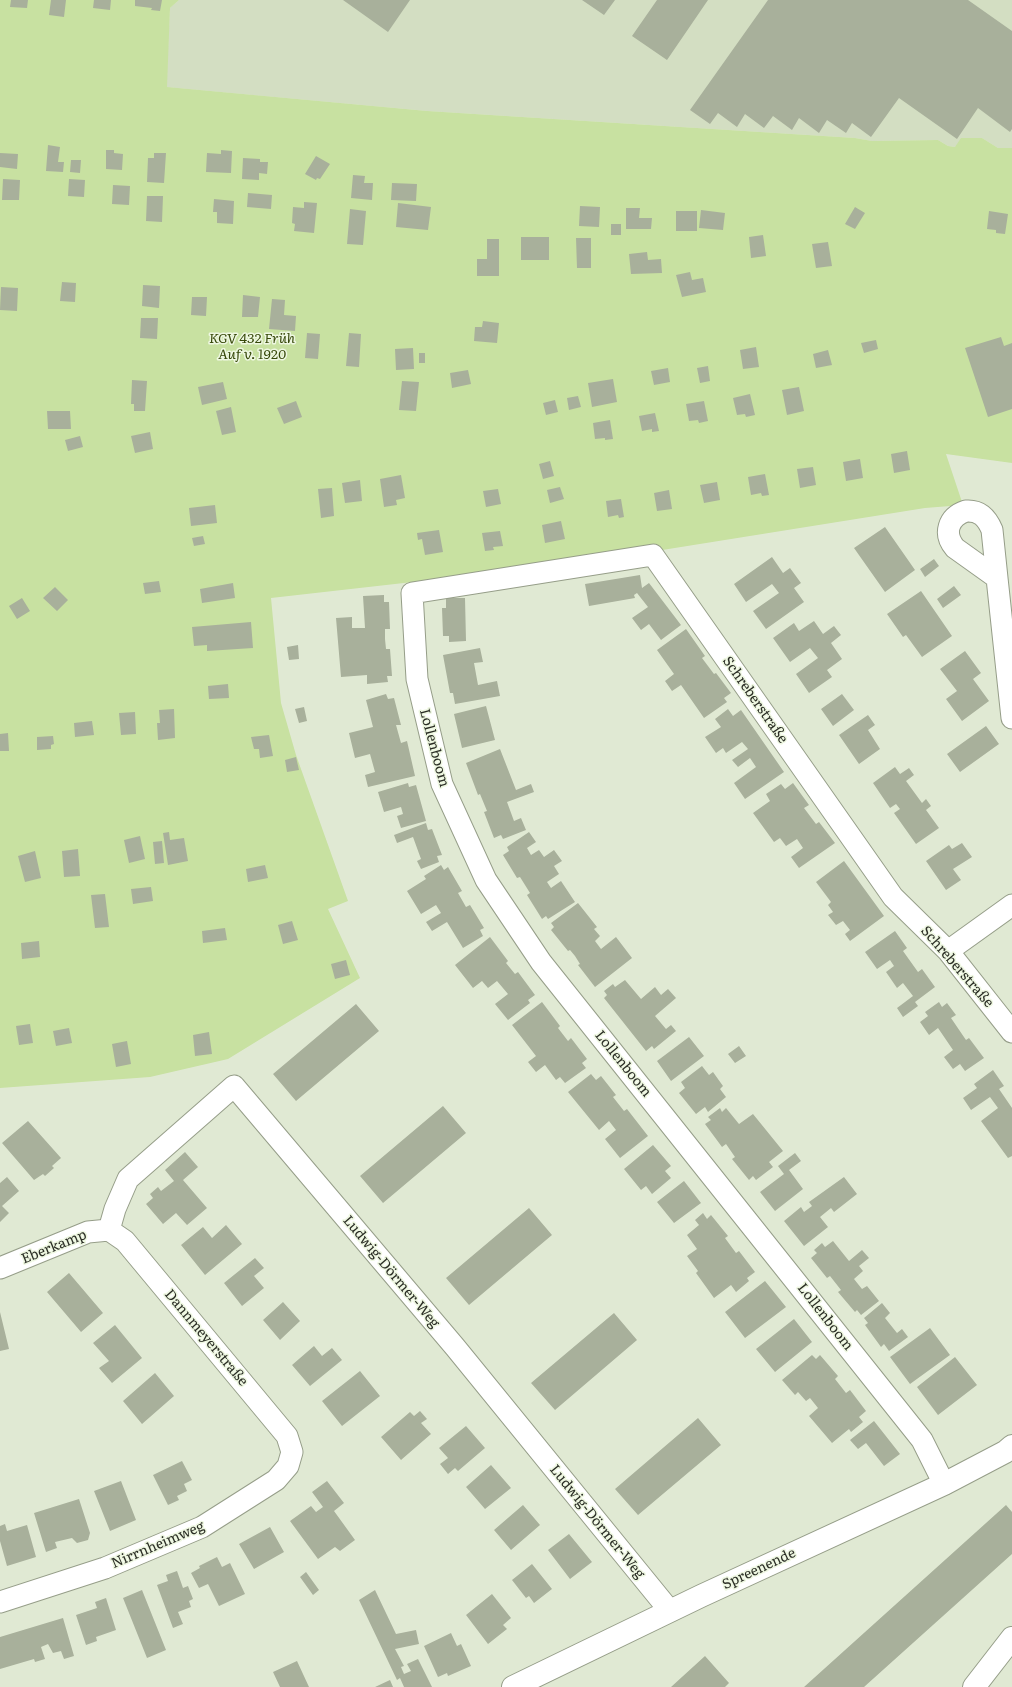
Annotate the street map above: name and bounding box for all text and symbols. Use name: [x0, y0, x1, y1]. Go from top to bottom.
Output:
park label: KGV 432 Früh Auf v. 1920: [209, 331, 295, 364]
street label: Schreberstraße: [719, 653, 791, 747]
street label: Lollenboom: [415, 707, 453, 789]
street label: Schreberstraße: [917, 923, 997, 1011]
street label: Lollenboom: [591, 1027, 655, 1101]
street label: Ludwig-Dörmer-Weg: [339, 1212, 443, 1332]
street label: Eberkamp: [19, 1226, 89, 1268]
street label: Lollenboom: [794, 1280, 856, 1354]
street label: Dannmeyerstraße: [161, 1286, 251, 1390]
street label: Ludwig-Dörmer-Weg: [546, 1462, 648, 1582]
street label: Nirrnheimweg: [109, 1518, 207, 1572]
street label: Spreenende: [720, 1545, 798, 1593]

